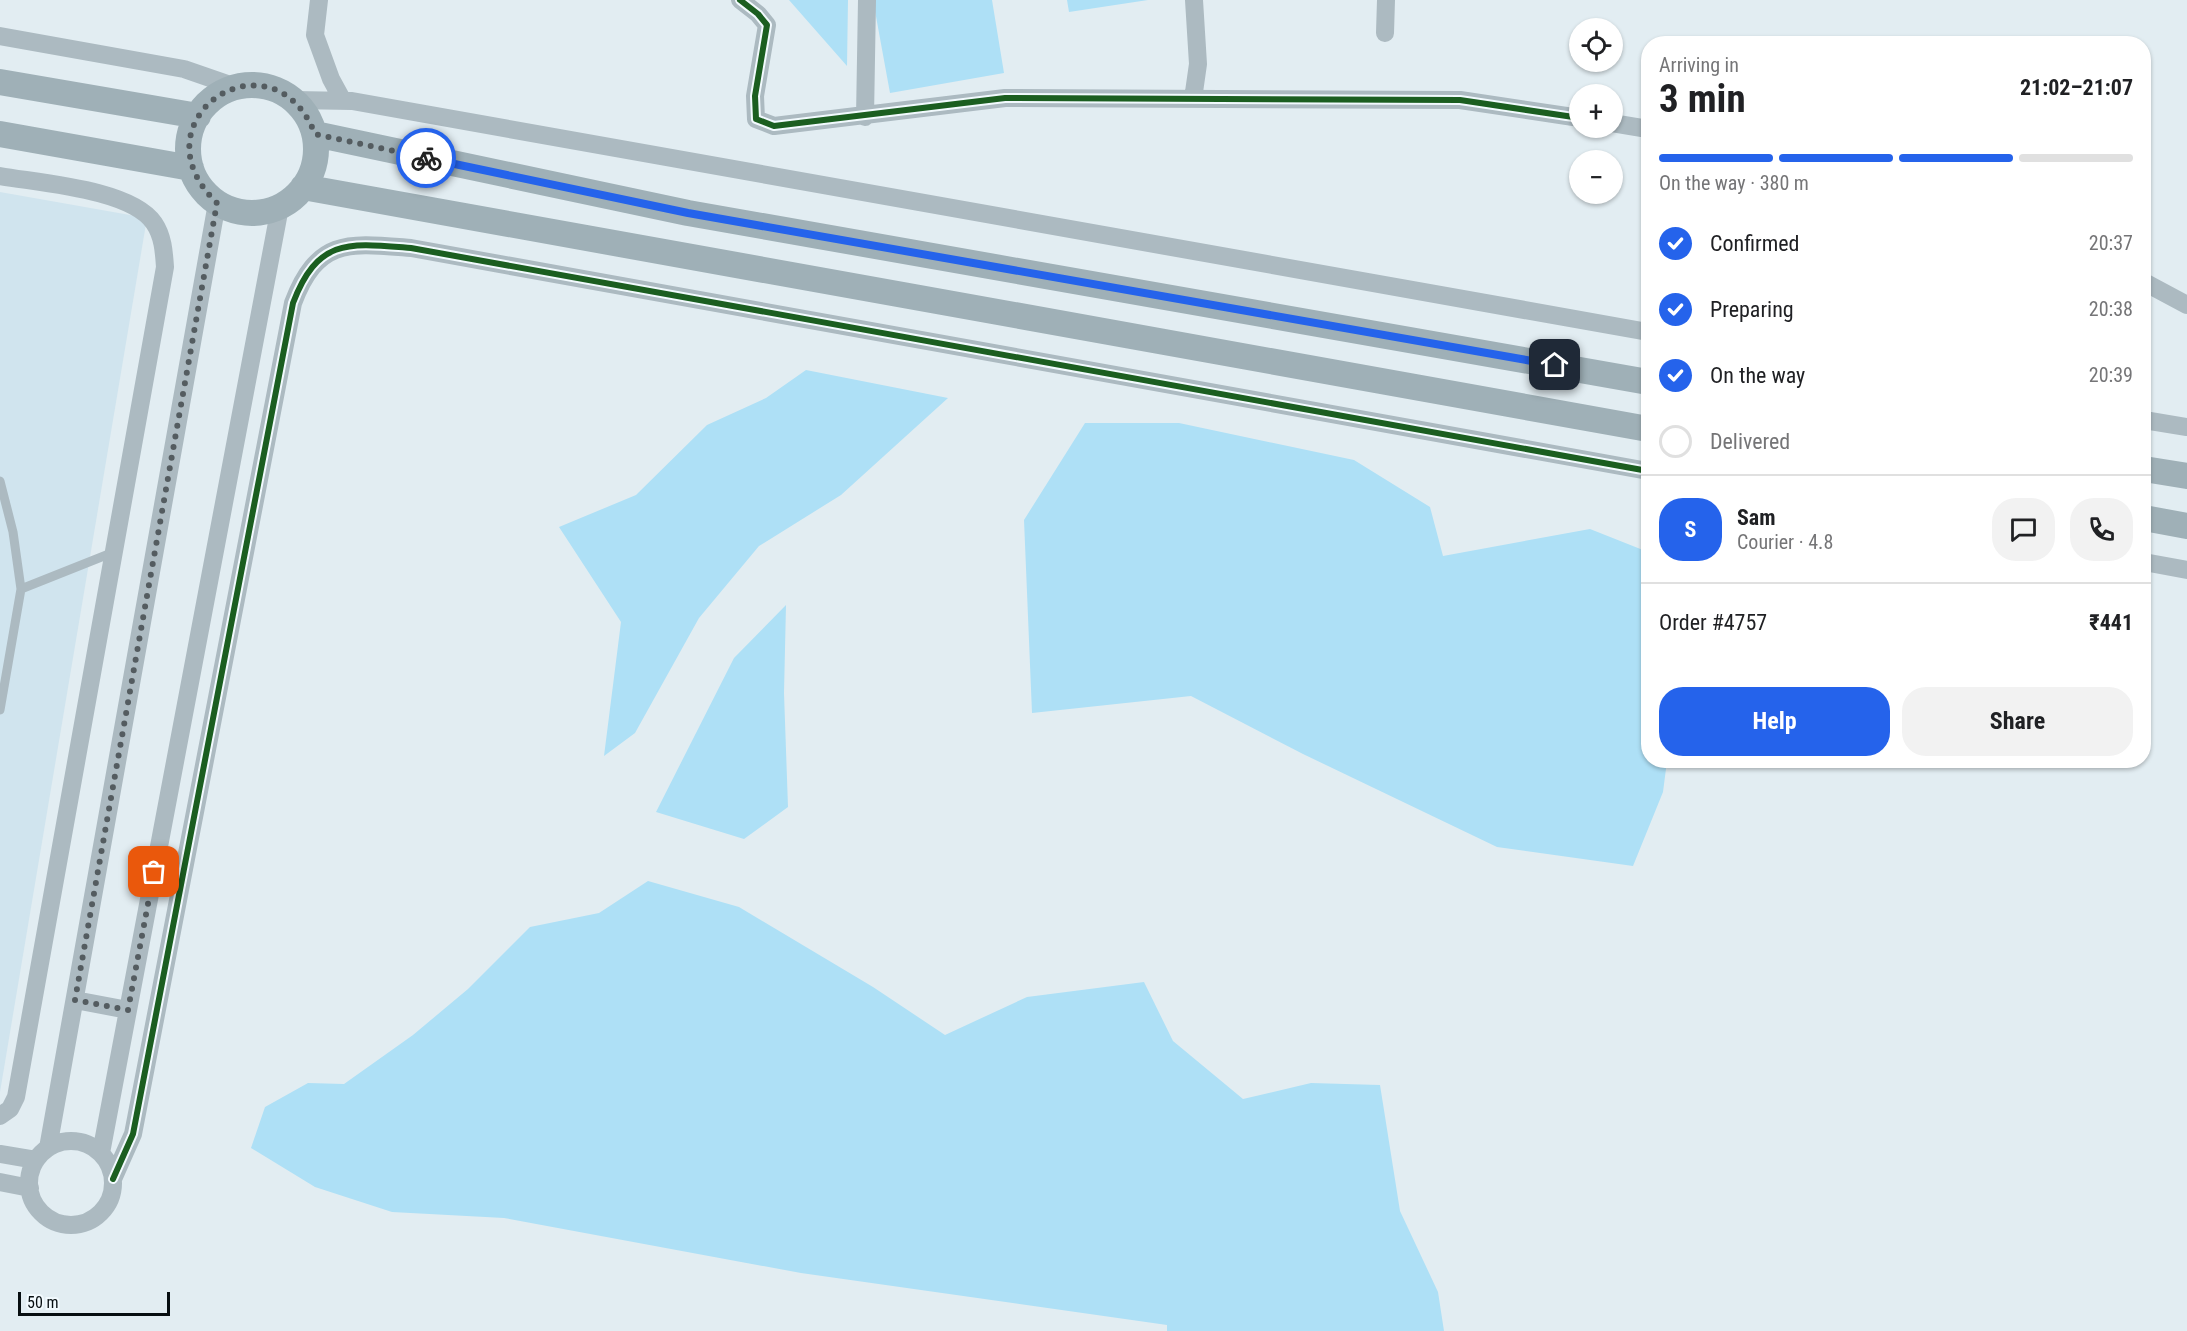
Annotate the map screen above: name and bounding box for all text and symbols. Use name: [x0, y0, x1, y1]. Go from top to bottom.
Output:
map controls: [1569, 18, 1623, 204]
button: locate: [1569, 18, 1623, 72]
text: Arriving in: [1659, 53, 1739, 77]
text: 21:02–21:07: [2020, 75, 2133, 100]
text: 3 min: [1659, 76, 1746, 122]
button: +: [1569, 84, 1623, 138]
courier: [396, 128, 456, 188]
icon: bike: [410, 142, 443, 175]
button: −: [1569, 150, 1623, 204]
text: On the way · 380 m: [1659, 171, 1809, 195]
icon: check: [1659, 227, 1692, 260]
text: Confirmed: [1710, 231, 1799, 256]
text: 20:37: [2089, 231, 2133, 255]
icon: check: [1659, 293, 1692, 326]
text: Preparing: [1710, 297, 1794, 322]
text: 20:38: [2089, 297, 2133, 321]
pin: [1529, 339, 1580, 390]
icon: home: [1538, 348, 1571, 381]
icon: check: [1659, 359, 1692, 392]
text: On the way: [1710, 363, 1805, 388]
text: 20:39: [2089, 363, 2133, 387]
text: Delivered: [1710, 429, 1790, 454]
button: chat: [1992, 498, 2055, 561]
button: phone: [2070, 498, 2133, 561]
text: Sam: [1737, 505, 1776, 530]
text: S: [1685, 517, 1696, 542]
text: Courier · 4.8: [1737, 530, 1833, 554]
text: Order #4757: [1659, 610, 1767, 635]
text: ₹441: [2089, 610, 2133, 635]
button: Help: [1659, 687, 1890, 756]
button: Share: [1902, 687, 2133, 756]
pin: [128, 846, 179, 897]
icon: bag: [137, 855, 170, 888]
scale bar: [18, 1289, 170, 1316]
text: 50 m: [27, 1293, 59, 1312]

